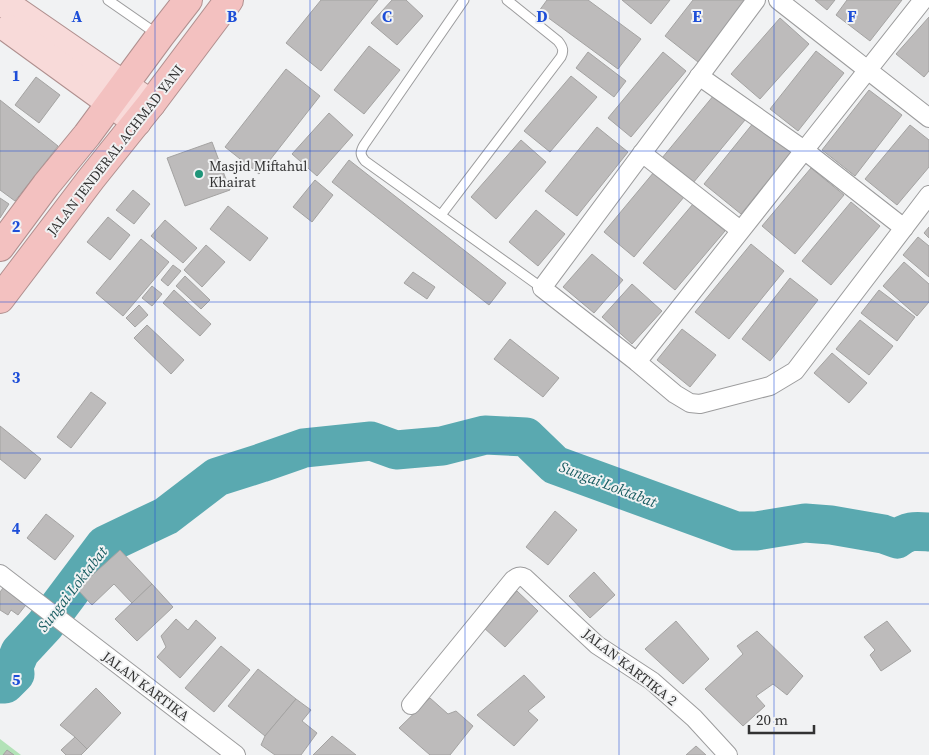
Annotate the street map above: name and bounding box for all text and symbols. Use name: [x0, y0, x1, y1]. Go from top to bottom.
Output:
text: A: [72, 5, 83, 27]
text: B: [227, 5, 238, 27]
text: C: [382, 5, 392, 27]
text: D: [536, 5, 548, 27]
text: E: [692, 5, 702, 27]
text: F: [847, 5, 857, 27]
street label: JALAN JENDERAL ACHMAD YANI: [41, 60, 188, 240]
text: 1: [12, 64, 20, 86]
place label: Masjid Miftahul Khairat: [209, 156, 307, 192]
marker: Masjid Miftahul Khairat: [193, 168, 205, 180]
text: 2: [12, 215, 21, 237]
text: 3: [12, 366, 21, 388]
water label: Sungai Loktabat: [556, 456, 661, 513]
text: 4: [12, 517, 21, 539]
water label: Sungai Loktabat: [32, 541, 113, 636]
street label: JALAN KARTIKA 2: [578, 623, 681, 710]
street label: JALAN KARTIKA: [97, 646, 194, 726]
text: 5: [12, 668, 21, 690]
scale bar: [749, 702, 814, 734]
text: 20 m: [756, 709, 788, 730]

